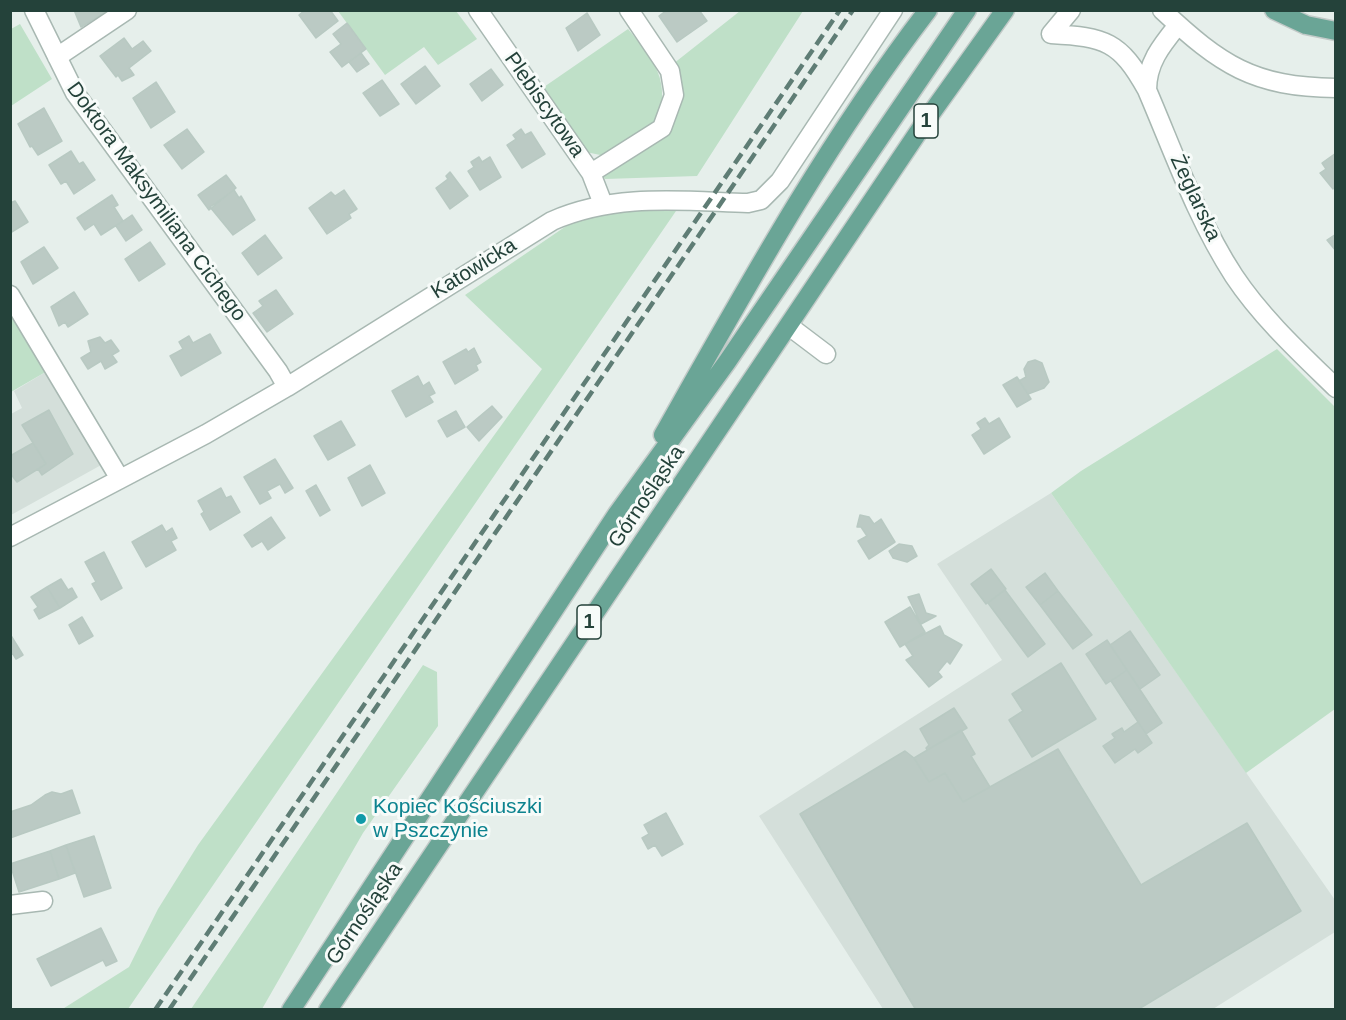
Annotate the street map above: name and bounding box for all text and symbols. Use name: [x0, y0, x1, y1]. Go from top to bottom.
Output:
street label: Plebiscytowa: [499, 48, 589, 162]
street label: Doktora Maksymiliana Cichego: [61, 78, 251, 326]
road number: 1: [914, 104, 938, 138]
street label: Żeglarska: [1164, 151, 1226, 245]
street label: Katowicka: [427, 233, 521, 305]
street label: Górnośląska: [604, 441, 690, 553]
road number: 1: [577, 605, 601, 639]
place label: Kopiec Kościuszki w Pszczynie: [373, 794, 542, 844]
marker: Kopiec Kościuszki w Pszczynie: [354, 812, 368, 826]
street label: Górnośląska: [322, 858, 408, 970]

